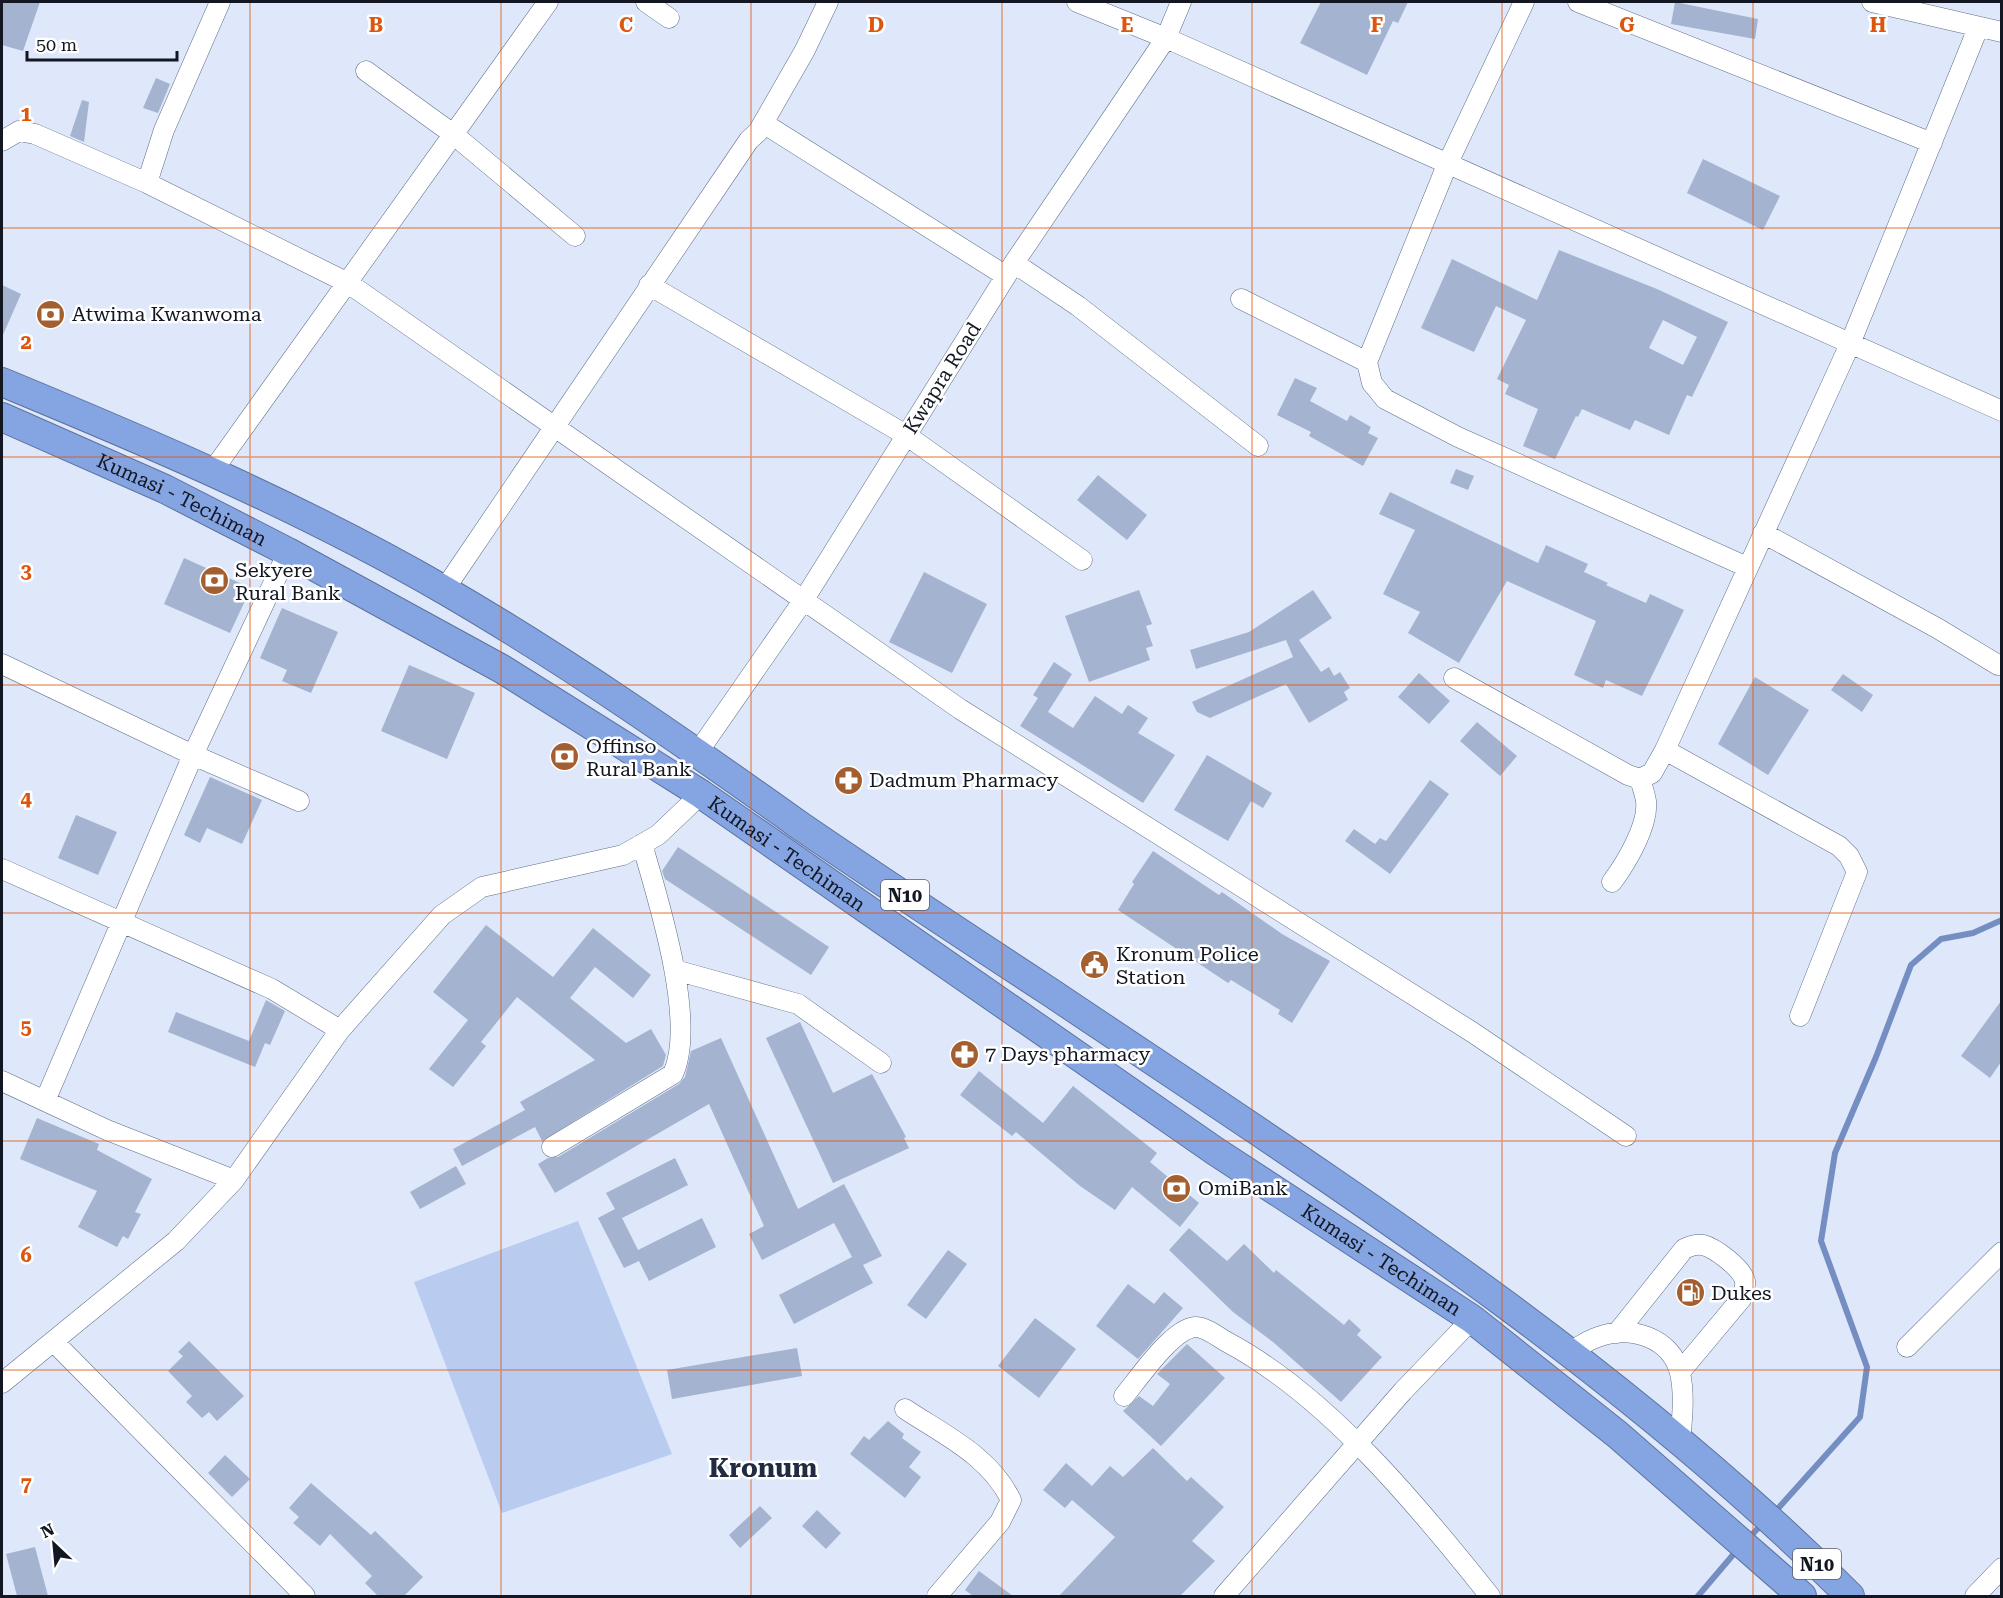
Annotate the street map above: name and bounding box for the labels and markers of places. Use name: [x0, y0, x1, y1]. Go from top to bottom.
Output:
bank icon: Atwima Kwanwoma: [35, 298, 67, 330]
place label: Atwima Kwanwoma: [72, 302, 262, 326]
place label: Sekyere Rural Bank: [235, 558, 341, 605]
bank icon: Sekyere Rural Bank: [198, 565, 230, 597]
place label: Offinso Rural Bank: [586, 734, 692, 781]
bank icon: Offinso Rural Bank: [549, 741, 581, 773]
pharmacy icon: Dadmum Pharmacy: [832, 764, 864, 796]
place label: Dadmum Pharmacy: [869, 768, 1059, 792]
place label: Kronum Police Station: [1116, 942, 1259, 989]
public building icon: Kronum Police Station: [1079, 949, 1111, 981]
pharmacy icon: 7 Days pharmacy: [948, 1038, 980, 1070]
place label: 7 Days pharmacy: [985, 1042, 1150, 1066]
bank icon: OmiBank: [1161, 1172, 1193, 1204]
place label: OmiBank: [1198, 1176, 1288, 1200]
fuel station icon: Dukes: [1674, 1277, 1706, 1309]
place label: Dukes: [1711, 1281, 1772, 1305]

